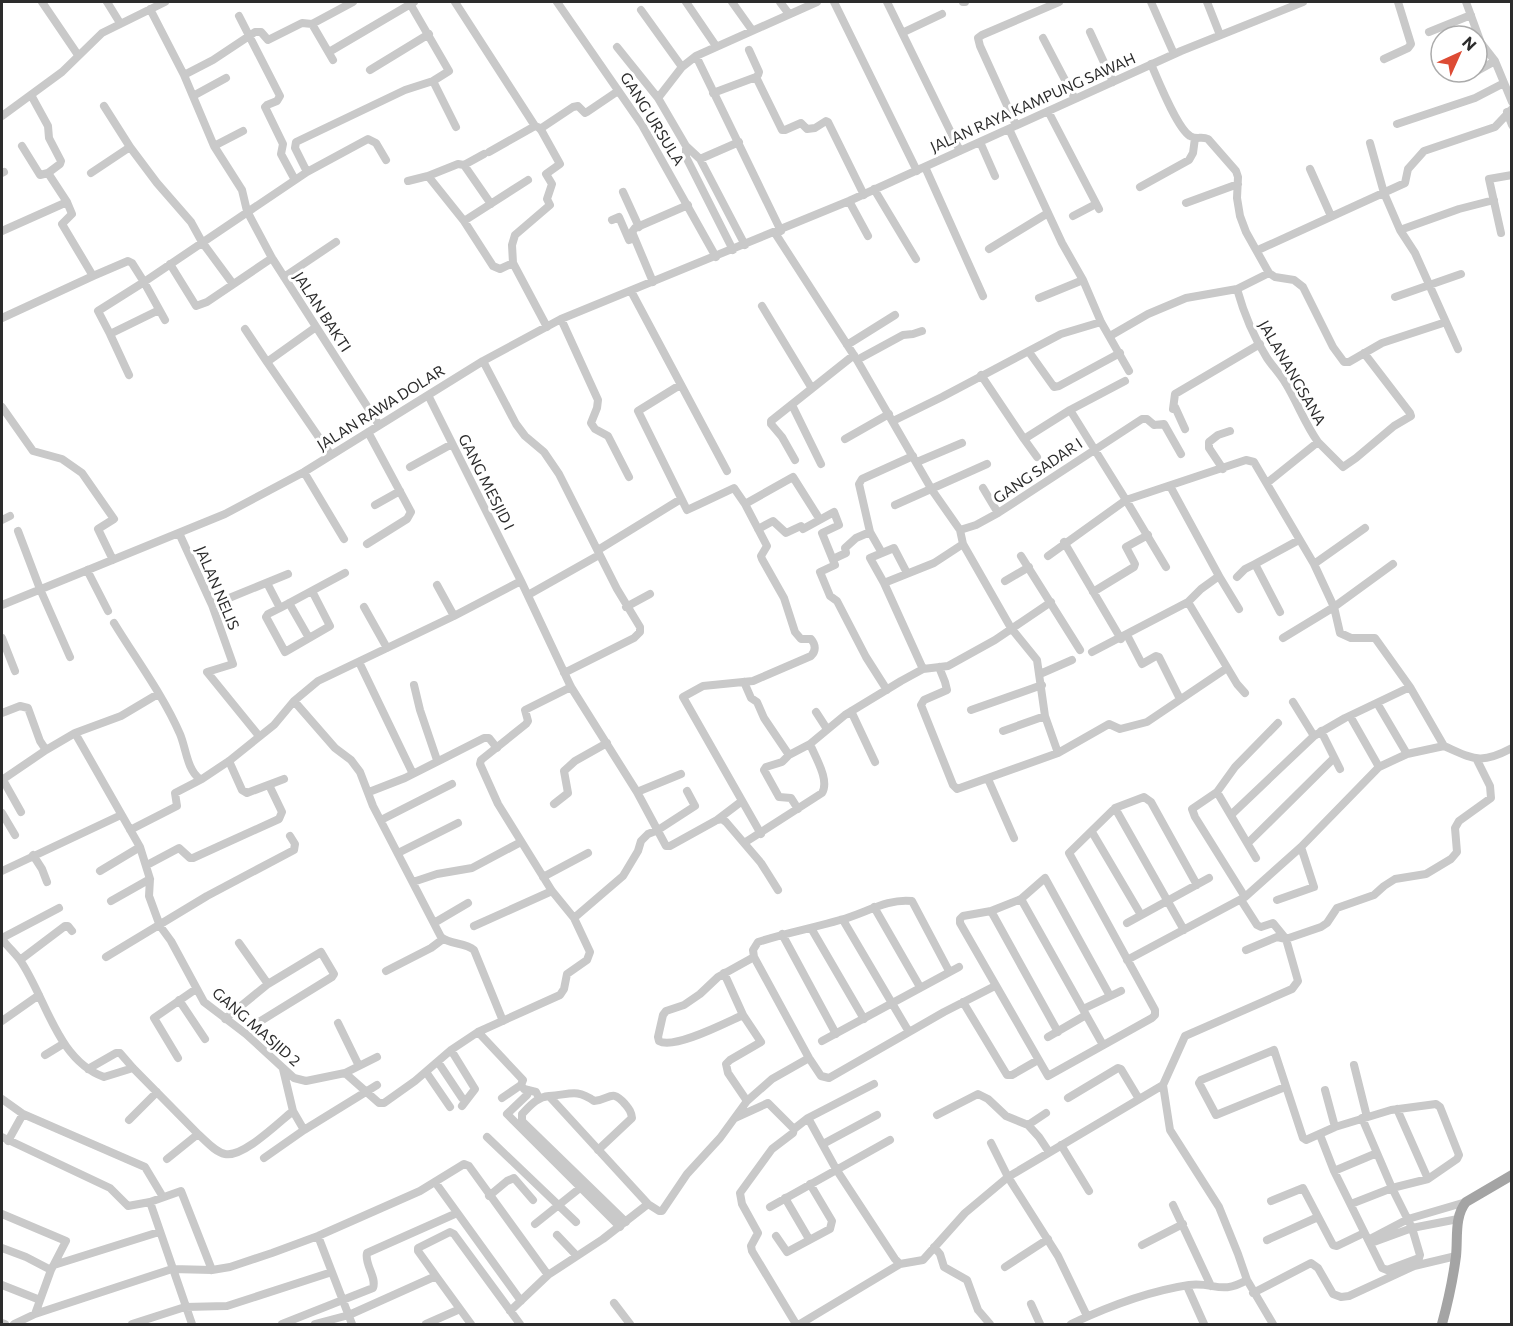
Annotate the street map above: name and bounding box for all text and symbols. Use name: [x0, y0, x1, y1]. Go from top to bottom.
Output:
north arrow: [1429, 24, 1489, 84]
text: N: [1459, 32, 1481, 54]
street label: JALAN RAYA KAMPUNG SAWAH: [927, 49, 1138, 156]
street label: GANG URSULA: [617, 69, 689, 168]
street label: JALAN BAKTI: [290, 268, 355, 355]
street label: JALANANGSANA: [1255, 317, 1330, 428]
street label: JALAN RAWA DOLAR: [313, 361, 448, 454]
street label: GANG MESJID I: [455, 431, 519, 533]
street label: GANG SADAR I: [989, 434, 1085, 507]
street label: JALAN NELIS: [192, 543, 244, 633]
street label: GANG MASJID 2: [209, 983, 304, 1069]

